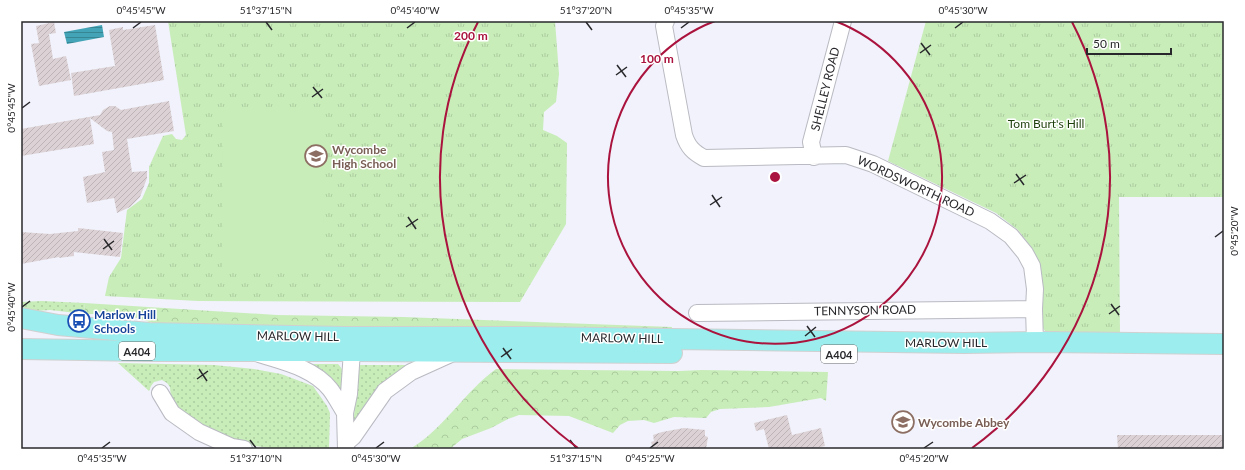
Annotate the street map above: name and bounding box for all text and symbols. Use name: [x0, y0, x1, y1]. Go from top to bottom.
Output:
text: 0°45'45"W: [116, 4, 166, 16]
text: 51°37'15"N: [240, 4, 292, 16]
text: 0°45'40"W: [390, 4, 440, 16]
text: 51°37'20"N: [560, 4, 612, 16]
text: 0°45'35"W: [664, 4, 714, 16]
text: 0°45'30"W: [938, 4, 988, 16]
text: 200 m: [454, 28, 488, 43]
scale bar: [1087, 30, 1171, 56]
text: 50 m: [1093, 36, 1120, 51]
street label: SHELLEY ROAD: [807, 45, 843, 133]
text: 100 m: [640, 51, 674, 66]
text: 0°45'45"W: [5, 83, 17, 133]
park label: Tom Burt's Hill: [1008, 116, 1084, 131]
place label: Wycombe High School: [332, 142, 396, 171]
school or university icon: Wycombe High School: [303, 143, 329, 169]
street label: WORDSWORTH ROAD: [855, 152, 977, 220]
centre of rings: [768, 170, 782, 184]
text: 0°45'20"W: [1228, 206, 1240, 256]
text: 0°45'40"W: [5, 282, 17, 332]
street label: TENNYSON ROAD: [814, 302, 916, 318]
place label: Marlow Hill Schools: [94, 307, 156, 336]
bus stop icon: Marlow Hill Schools: [66, 308, 92, 334]
street label: MARLOW HILL: [257, 328, 339, 344]
street label: MARLOW HILL: [581, 330, 663, 346]
street label: MARLOW HILL: [905, 335, 987, 350]
road number: A404: [119, 342, 155, 360]
road number: A404: [821, 345, 857, 363]
school or university icon: Wycombe Abbey: [890, 409, 916, 435]
place label: Wycombe Abbey: [918, 415, 1010, 430]
text: 0°45'35"W: [77, 452, 127, 464]
text: 51°37'10"N: [230, 452, 282, 464]
text: 0°45'30"W: [351, 452, 401, 464]
text: 51°37'15"N: [550, 452, 602, 464]
text: 0°45'25"W: [625, 452, 675, 464]
text: 0°45'20"W: [899, 452, 949, 464]

